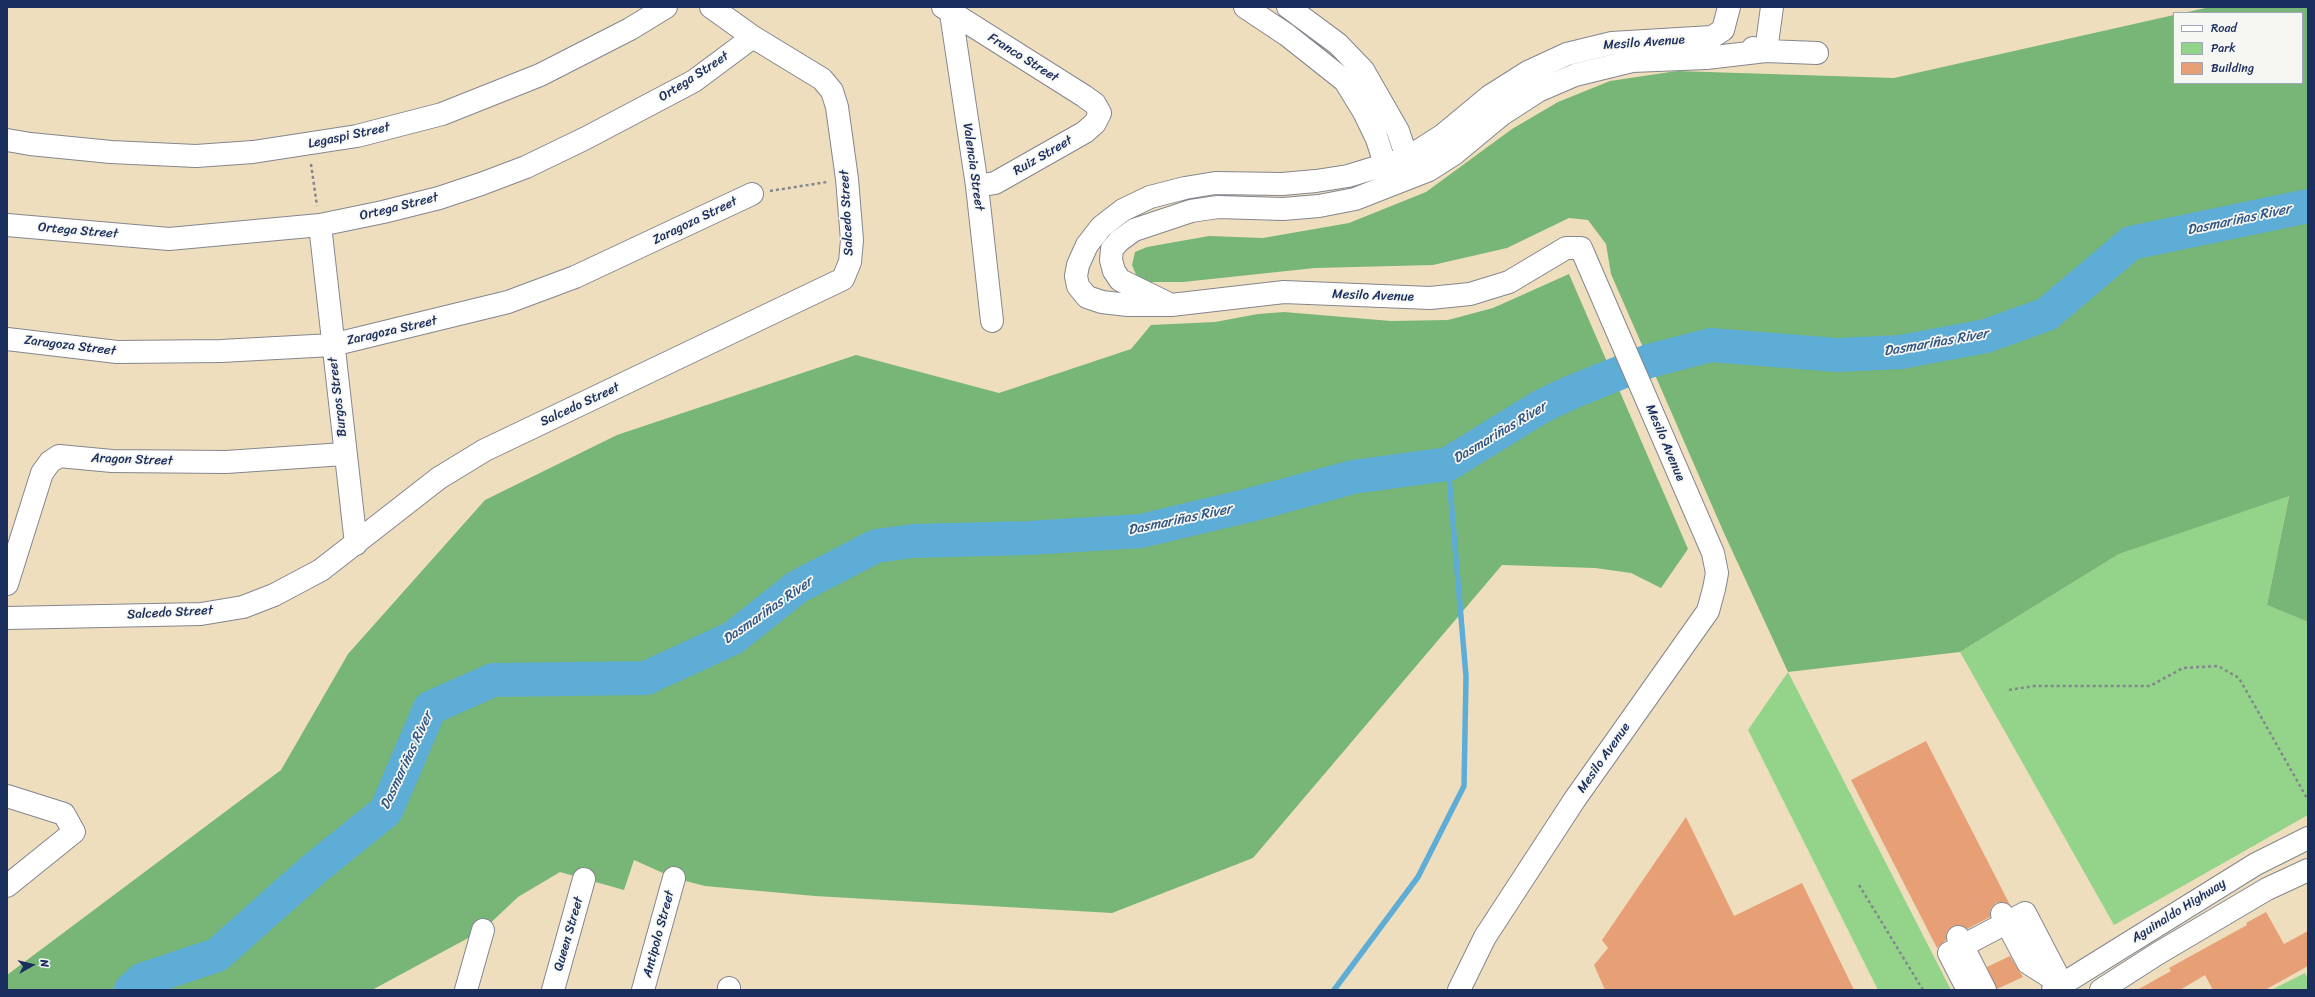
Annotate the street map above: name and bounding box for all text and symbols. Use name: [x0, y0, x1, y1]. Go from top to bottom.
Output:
legend: [2173, 12, 2303, 84]
text: Road: [2211, 17, 2237, 39]
street label: Franco Street: [985, 30, 1061, 86]
street label: Mesilo Avenue: [1603, 32, 1685, 54]
text: Park: [2211, 37, 2236, 59]
street label: Ortega Street: [656, 49, 732, 105]
text: Building: [2211, 57, 2254, 79]
street label: Legaspi Street: [307, 120, 391, 152]
street label: Valencia Street: [959, 122, 987, 212]
street label: Ruiz Street: [1011, 133, 1075, 179]
street label: Salcedo Street: [837, 170, 857, 256]
street label: Ortega Street: [358, 190, 440, 224]
street label: Zaragoza Street: [650, 194, 740, 248]
water label: Dasmariñas River: [2186, 201, 2292, 239]
street label: Ortega Street: [37, 220, 119, 242]
street label: Mesilo Avenue: [1332, 287, 1414, 305]
street label: Zaragoza Street: [345, 313, 439, 349]
water label: Dasmariñas River: [1883, 326, 1989, 360]
street label: Zaragoza Street: [23, 333, 117, 359]
street label: Burgos Street: [325, 356, 351, 438]
street label: Salcedo Street: [538, 380, 622, 430]
water label: Dasmariñas River: [1450, 399, 1550, 467]
street label: Mesilo Avenue: [1642, 402, 1688, 484]
street label: Aragon Street: [91, 451, 173, 469]
water label: Dasmariñas River: [1127, 501, 1233, 539]
water label: Dasmariñas River: [720, 574, 816, 648]
street label: Salcedo Street: [127, 603, 213, 623]
water label: Dasmariñas River: [377, 710, 437, 812]
street label: Mesilo Avenue: [1574, 720, 1634, 796]
street label: Aguinaldo Highway: [2129, 876, 2229, 946]
street label: Antipolo Street: [640, 889, 678, 979]
street label: Queen Street: [551, 895, 587, 973]
north arrow: [12, 945, 52, 985]
text: N: [34, 958, 54, 968]

